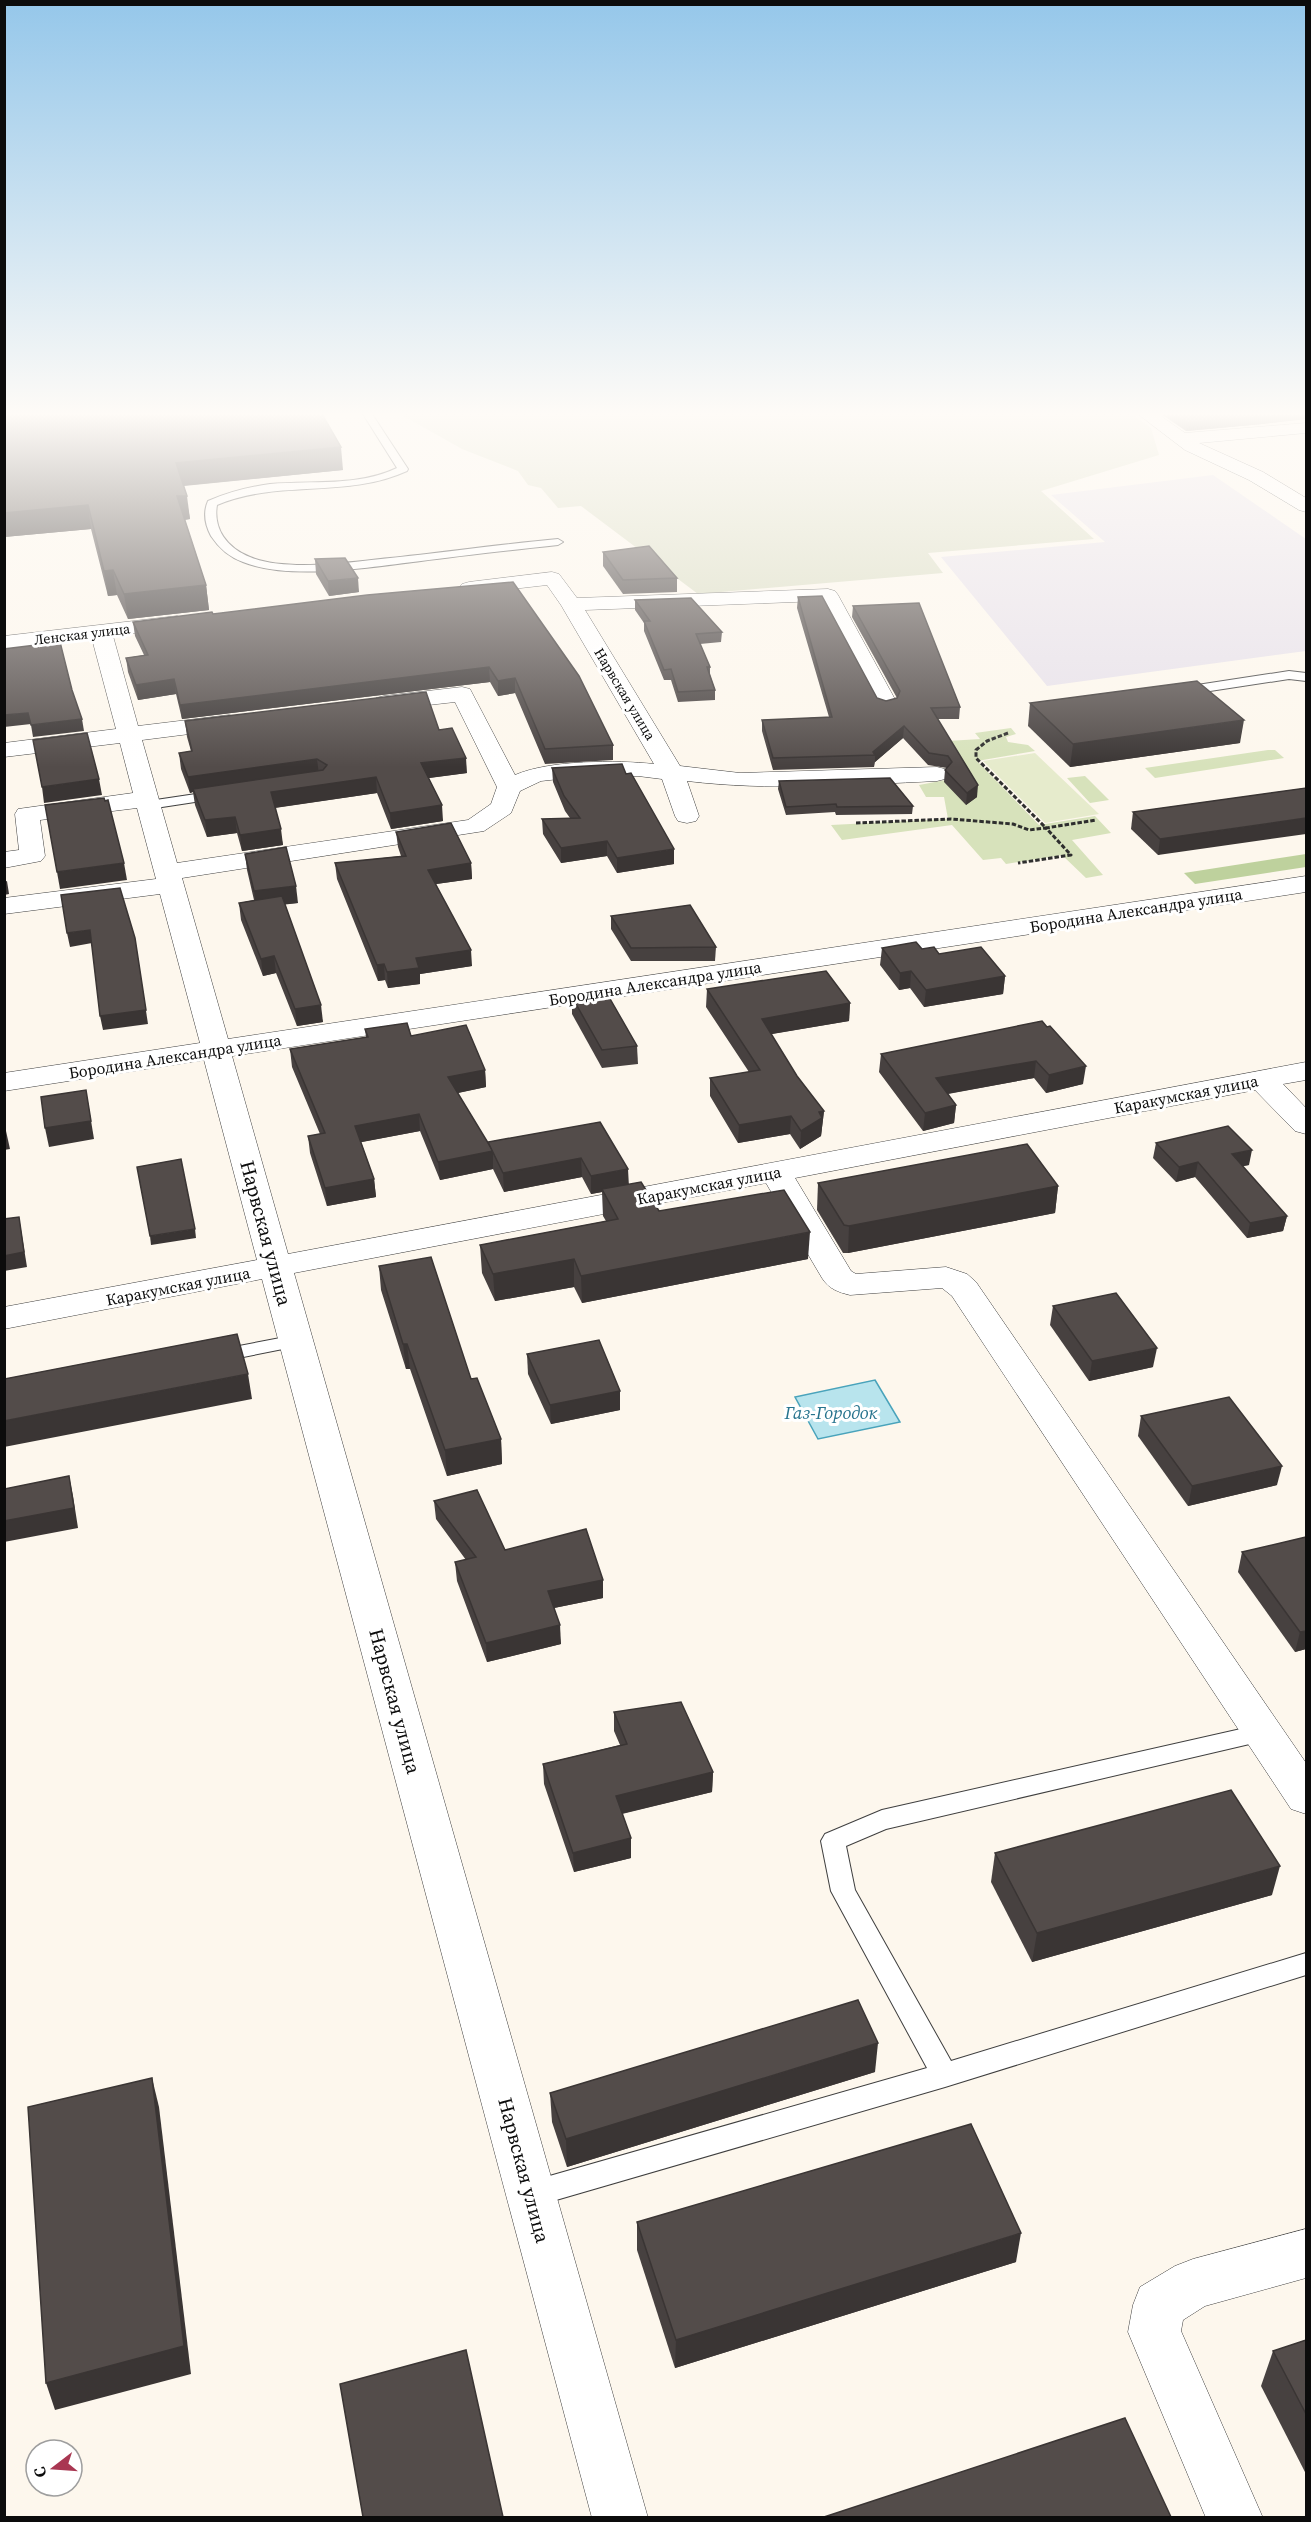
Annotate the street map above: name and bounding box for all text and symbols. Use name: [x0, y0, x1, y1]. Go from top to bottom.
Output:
street label: Ленская улица: [33, 618, 132, 650]
street label: Нарвская улица: [589, 644, 661, 745]
street label: Бородина Александра улица: [1028, 882, 1245, 938]
street label: Бородина Александра улица: [547, 955, 764, 1011]
street label: Бородина Александра улица: [67, 1028, 284, 1084]
street label: Каракумская улица: [1112, 1069, 1261, 1119]
street label: Нарвская улица: [233, 1157, 299, 1310]
street label: Каракумская улица: [635, 1160, 784, 1210]
street label: Каракумская улица: [104, 1261, 253, 1311]
water label: Газ-Городок: [784, 1400, 878, 1425]
street label: Нарвская улица: [362, 1625, 428, 1778]
street label: Нарвская улица: [491, 2094, 557, 2247]
north arrow: [24, 2438, 84, 2498]
text: С: [28, 2464, 52, 2480]

